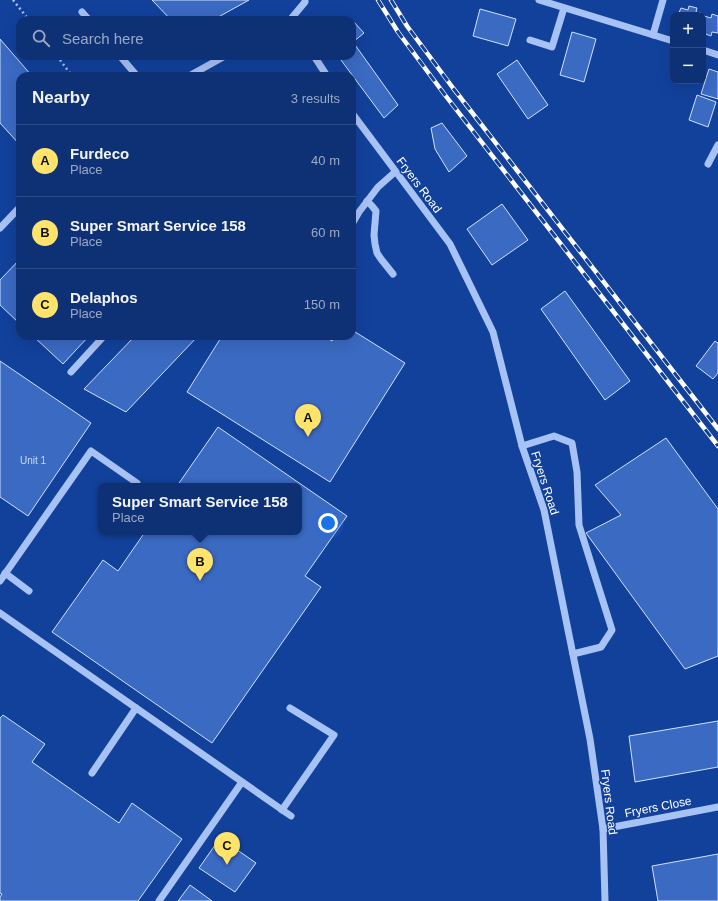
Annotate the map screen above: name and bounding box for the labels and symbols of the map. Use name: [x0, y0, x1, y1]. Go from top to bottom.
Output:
street label: Fryers Road: [394, 154, 444, 216]
pin: A: [295, 404, 321, 437]
street label: Fryers Road: [528, 449, 562, 517]
house number: Unit 1: [20, 455, 46, 466]
your location: [318, 513, 338, 533]
pin: B: [187, 548, 213, 581]
street label: Fryers Road: [598, 768, 620, 836]
street label: Fryers Close: [623, 794, 693, 820]
pin: C: [214, 832, 240, 865]

